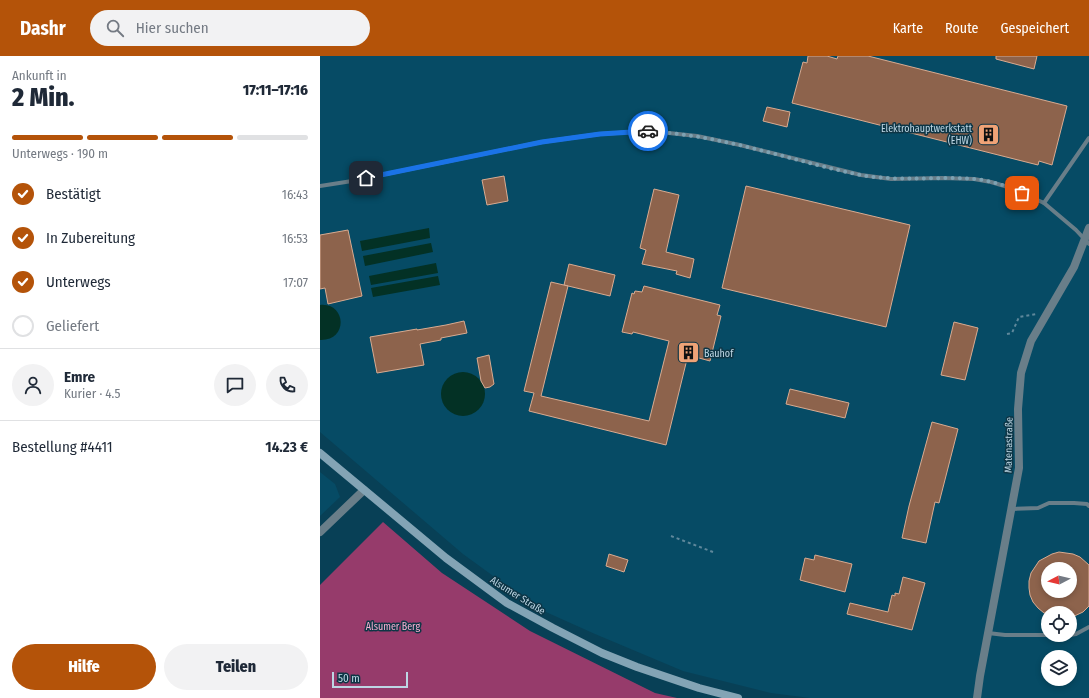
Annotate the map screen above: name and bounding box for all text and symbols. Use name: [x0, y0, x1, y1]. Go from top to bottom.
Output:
search box: [90, 10, 370, 46]
text: Dashr: [20, 17, 66, 40]
icon: search: [104, 17, 126, 39]
text: Hier suchen: [136, 19, 209, 37]
text: Karte: [893, 20, 923, 37]
text: Route: [945, 20, 978, 37]
text: Gespeichert: [1000, 20, 1069, 37]
text: Ankunft in: [12, 68, 67, 83]
text: 17:11–17:16: [243, 81, 308, 99]
text: 2 Min.: [12, 82, 75, 113]
courier: [628, 111, 668, 151]
icon: car: [637, 120, 659, 142]
building icon: Elektrohauptwerkstatt (EHW): [975, 121, 1001, 147]
place label: Elektrohauptwerkstatt (EHW): [881, 123, 973, 147]
text: Unterwegs · 190 m: [12, 146, 108, 161]
pin: [349, 161, 383, 195]
icon: home: [355, 167, 377, 189]
pin: [1005, 176, 1039, 210]
icon: bag: [1011, 182, 1033, 204]
icon: check: [12, 183, 34, 205]
text: Bestätigt: [46, 185, 101, 203]
text: 16:43: [282, 187, 308, 202]
icon: check: [12, 227, 34, 249]
text: In Zubereitung: [46, 229, 135, 247]
text: 16:53: [282, 231, 308, 246]
icon: check: [12, 271, 34, 293]
text: Unterwegs: [46, 273, 111, 291]
text: 17:07: [283, 275, 308, 290]
text: Geliefert: [46, 317, 99, 335]
building icon: Bauhof: [676, 340, 702, 366]
place label: Bauhof: [704, 348, 734, 360]
button: person: [12, 364, 54, 406]
button: chat: [214, 364, 256, 406]
button: phone: [266, 364, 308, 406]
text: Emre: [64, 368, 95, 386]
text: Kurier · 4.5: [64, 386, 120, 401]
street label: Matenastraße: [1003, 417, 1015, 473]
text: Bestellung #4411: [12, 438, 113, 456]
text: 14.23 €: [265, 438, 308, 456]
north arrow: [1041, 562, 1077, 598]
map controls: [1041, 562, 1077, 686]
street label: Alsumer Straße: [488, 574, 547, 618]
button: locate: [1041, 606, 1077, 642]
park label: Alsumer Berg: [366, 621, 420, 633]
button: Hilfe: [12, 644, 156, 690]
button: Teilen: [164, 644, 308, 690]
button: layers: [1041, 650, 1077, 686]
scale bar: [332, 670, 408, 689]
text: 50 m: [338, 672, 360, 685]

